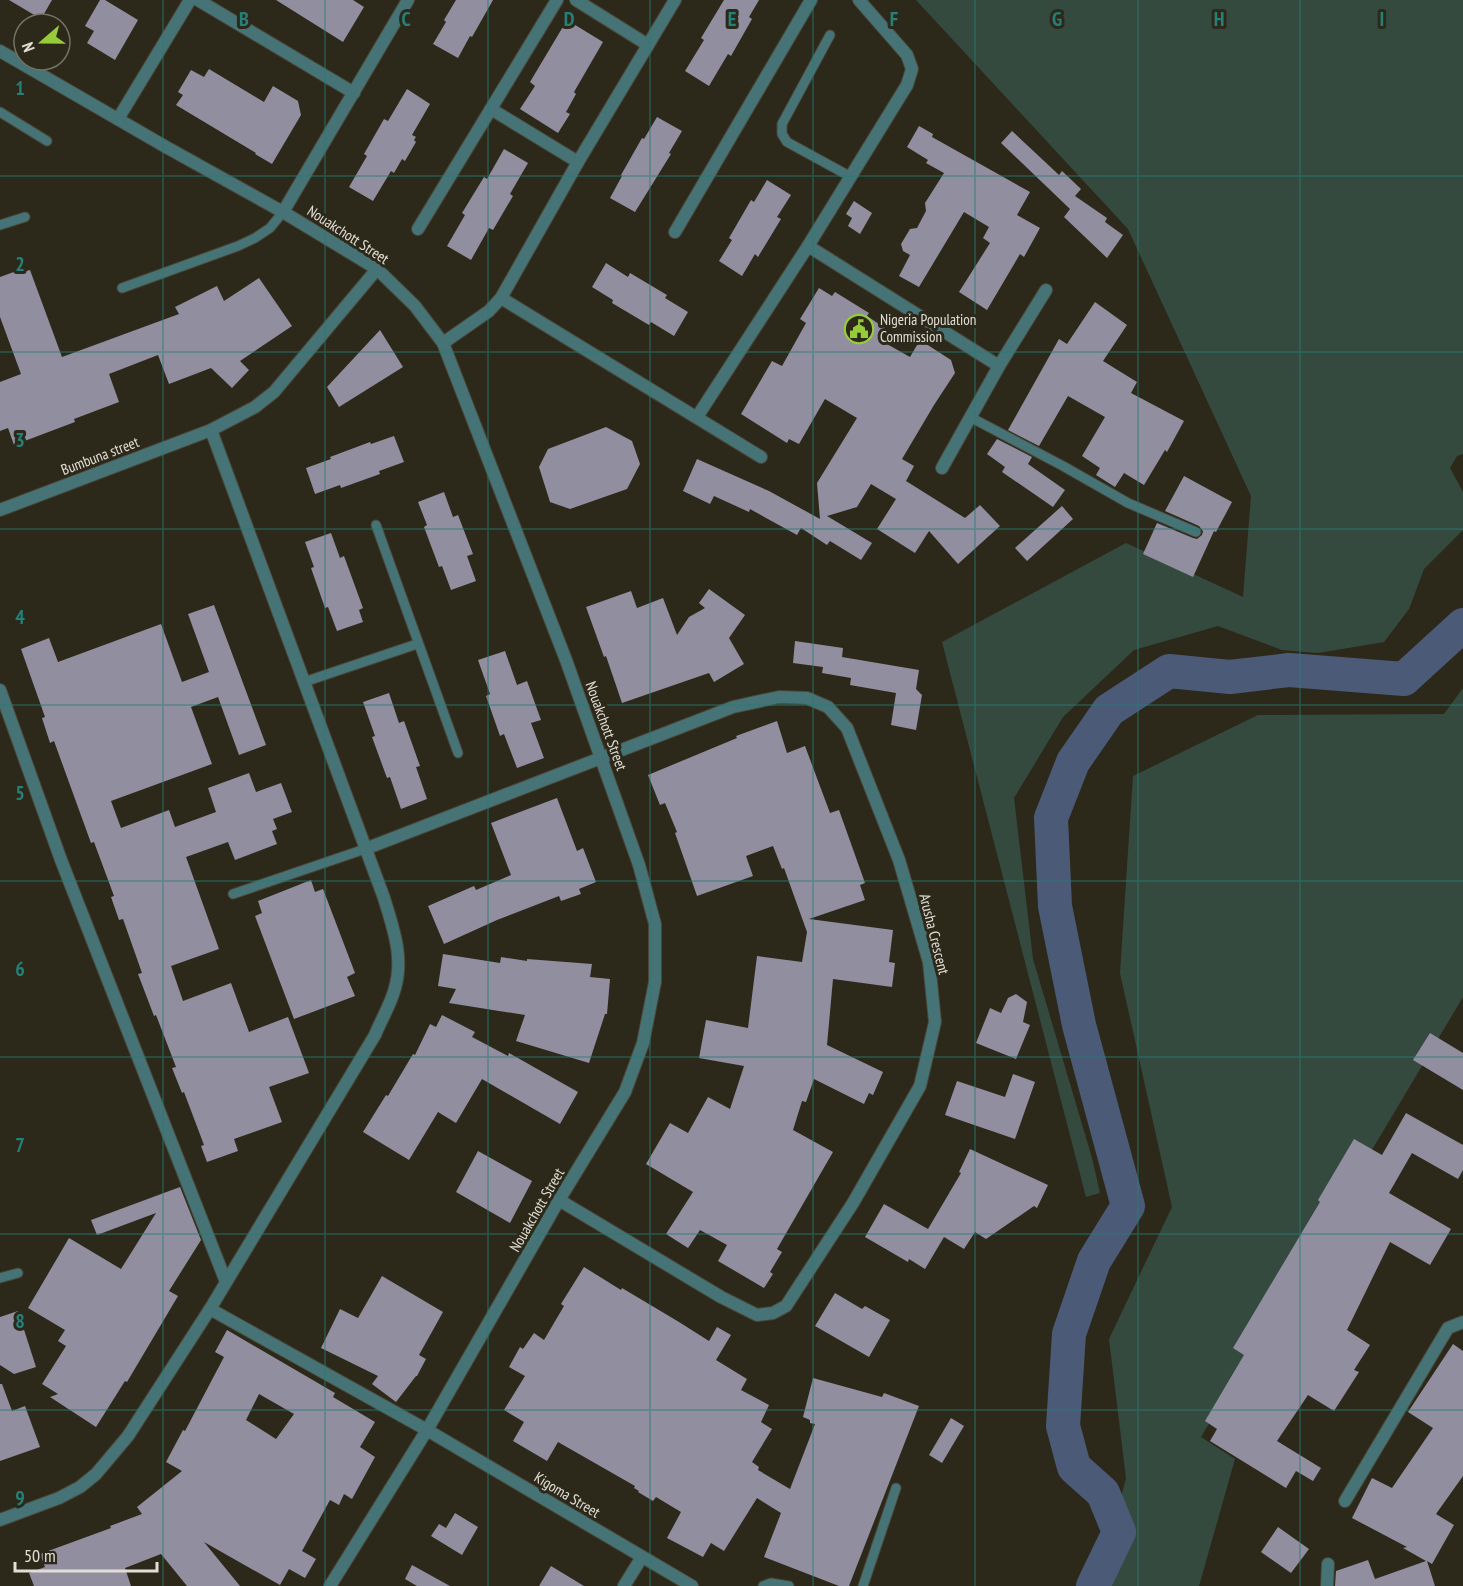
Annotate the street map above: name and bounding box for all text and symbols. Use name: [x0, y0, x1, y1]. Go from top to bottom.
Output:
text: B: [239, 6, 249, 32]
text: C: [401, 6, 411, 32]
text: D: [564, 6, 575, 32]
text: E: [728, 6, 736, 32]
text: F: [890, 6, 898, 32]
text: G: [1052, 6, 1062, 32]
text: H: [1214, 6, 1224, 32]
text: I: [1380, 6, 1384, 32]
north arrow: [12, 12, 72, 72]
text: N: [17, 40, 39, 55]
text: 1: [15, 75, 25, 101]
street label: Nouakchott Street: [304, 201, 393, 268]
text: 2: [15, 251, 25, 277]
place label: Nigeria Population Commission: [880, 310, 976, 346]
public building icon: Nigeria Population Commission: [843, 313, 875, 345]
text: 3: [15, 427, 25, 453]
street label: Bumbuna street: [58, 432, 141, 479]
text: 4: [15, 604, 25, 630]
street label: Nouakchott Street: [582, 679, 631, 773]
text: 5: [15, 780, 25, 806]
street label: Arusha Crescent: [915, 892, 954, 976]
text: 6: [15, 956, 25, 982]
text: 7: [15, 1132, 25, 1158]
street label: Nouakchott Street: [505, 1164, 568, 1255]
text: 8: [15, 1308, 25, 1334]
street label: Kigoma Street: [531, 1467, 604, 1522]
text: 9: [15, 1485, 25, 1511]
scale bar: [15, 1535, 158, 1573]
text: 50 m: [24, 1544, 56, 1567]

